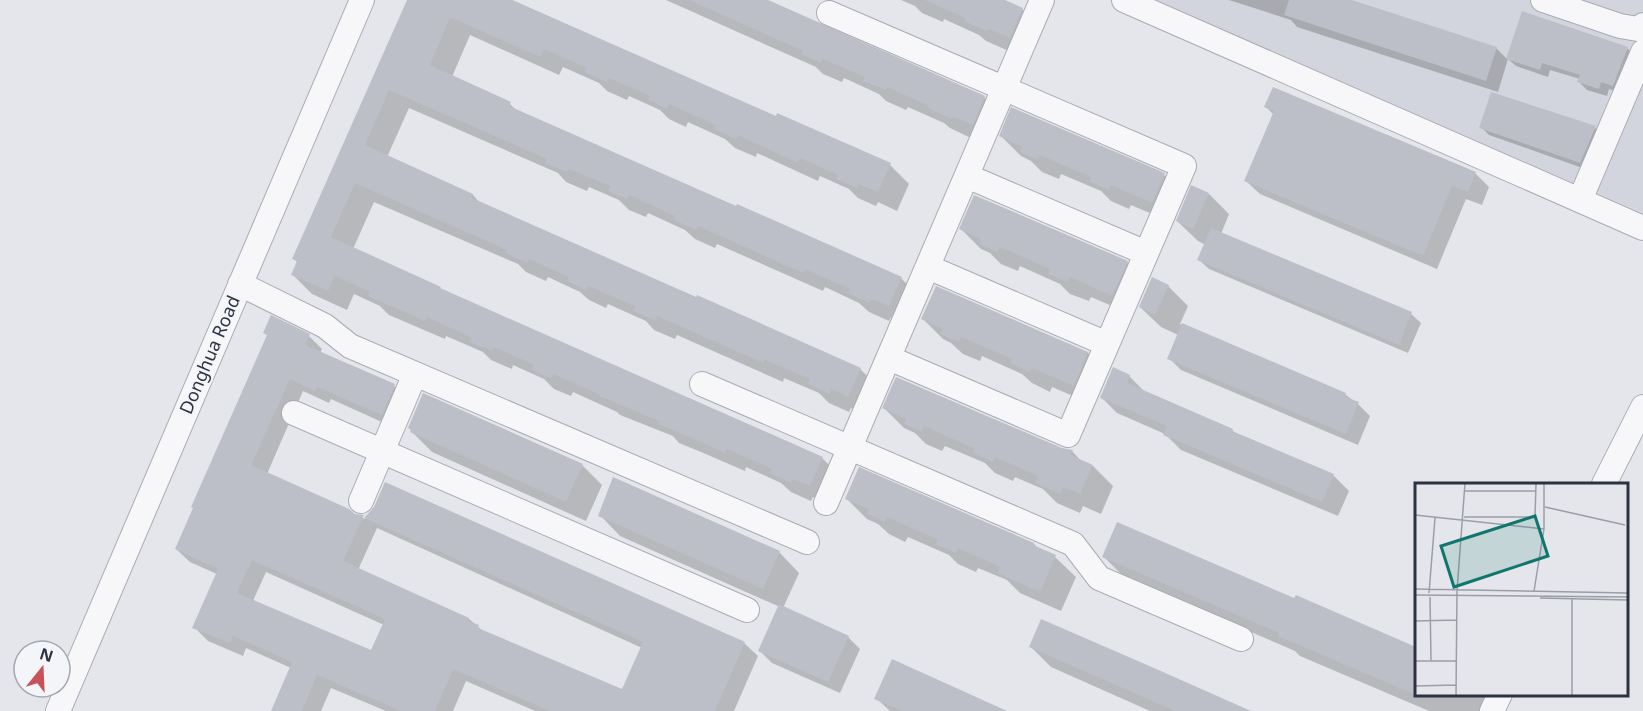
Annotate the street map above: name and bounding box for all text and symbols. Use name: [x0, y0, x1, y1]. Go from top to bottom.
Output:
street label: Donghua Road: [173, 292, 245, 418]
inset map: [1415, 483, 1628, 696]
north arrow: [12, 639, 72, 699]
text: N: [37, 642, 56, 667]

